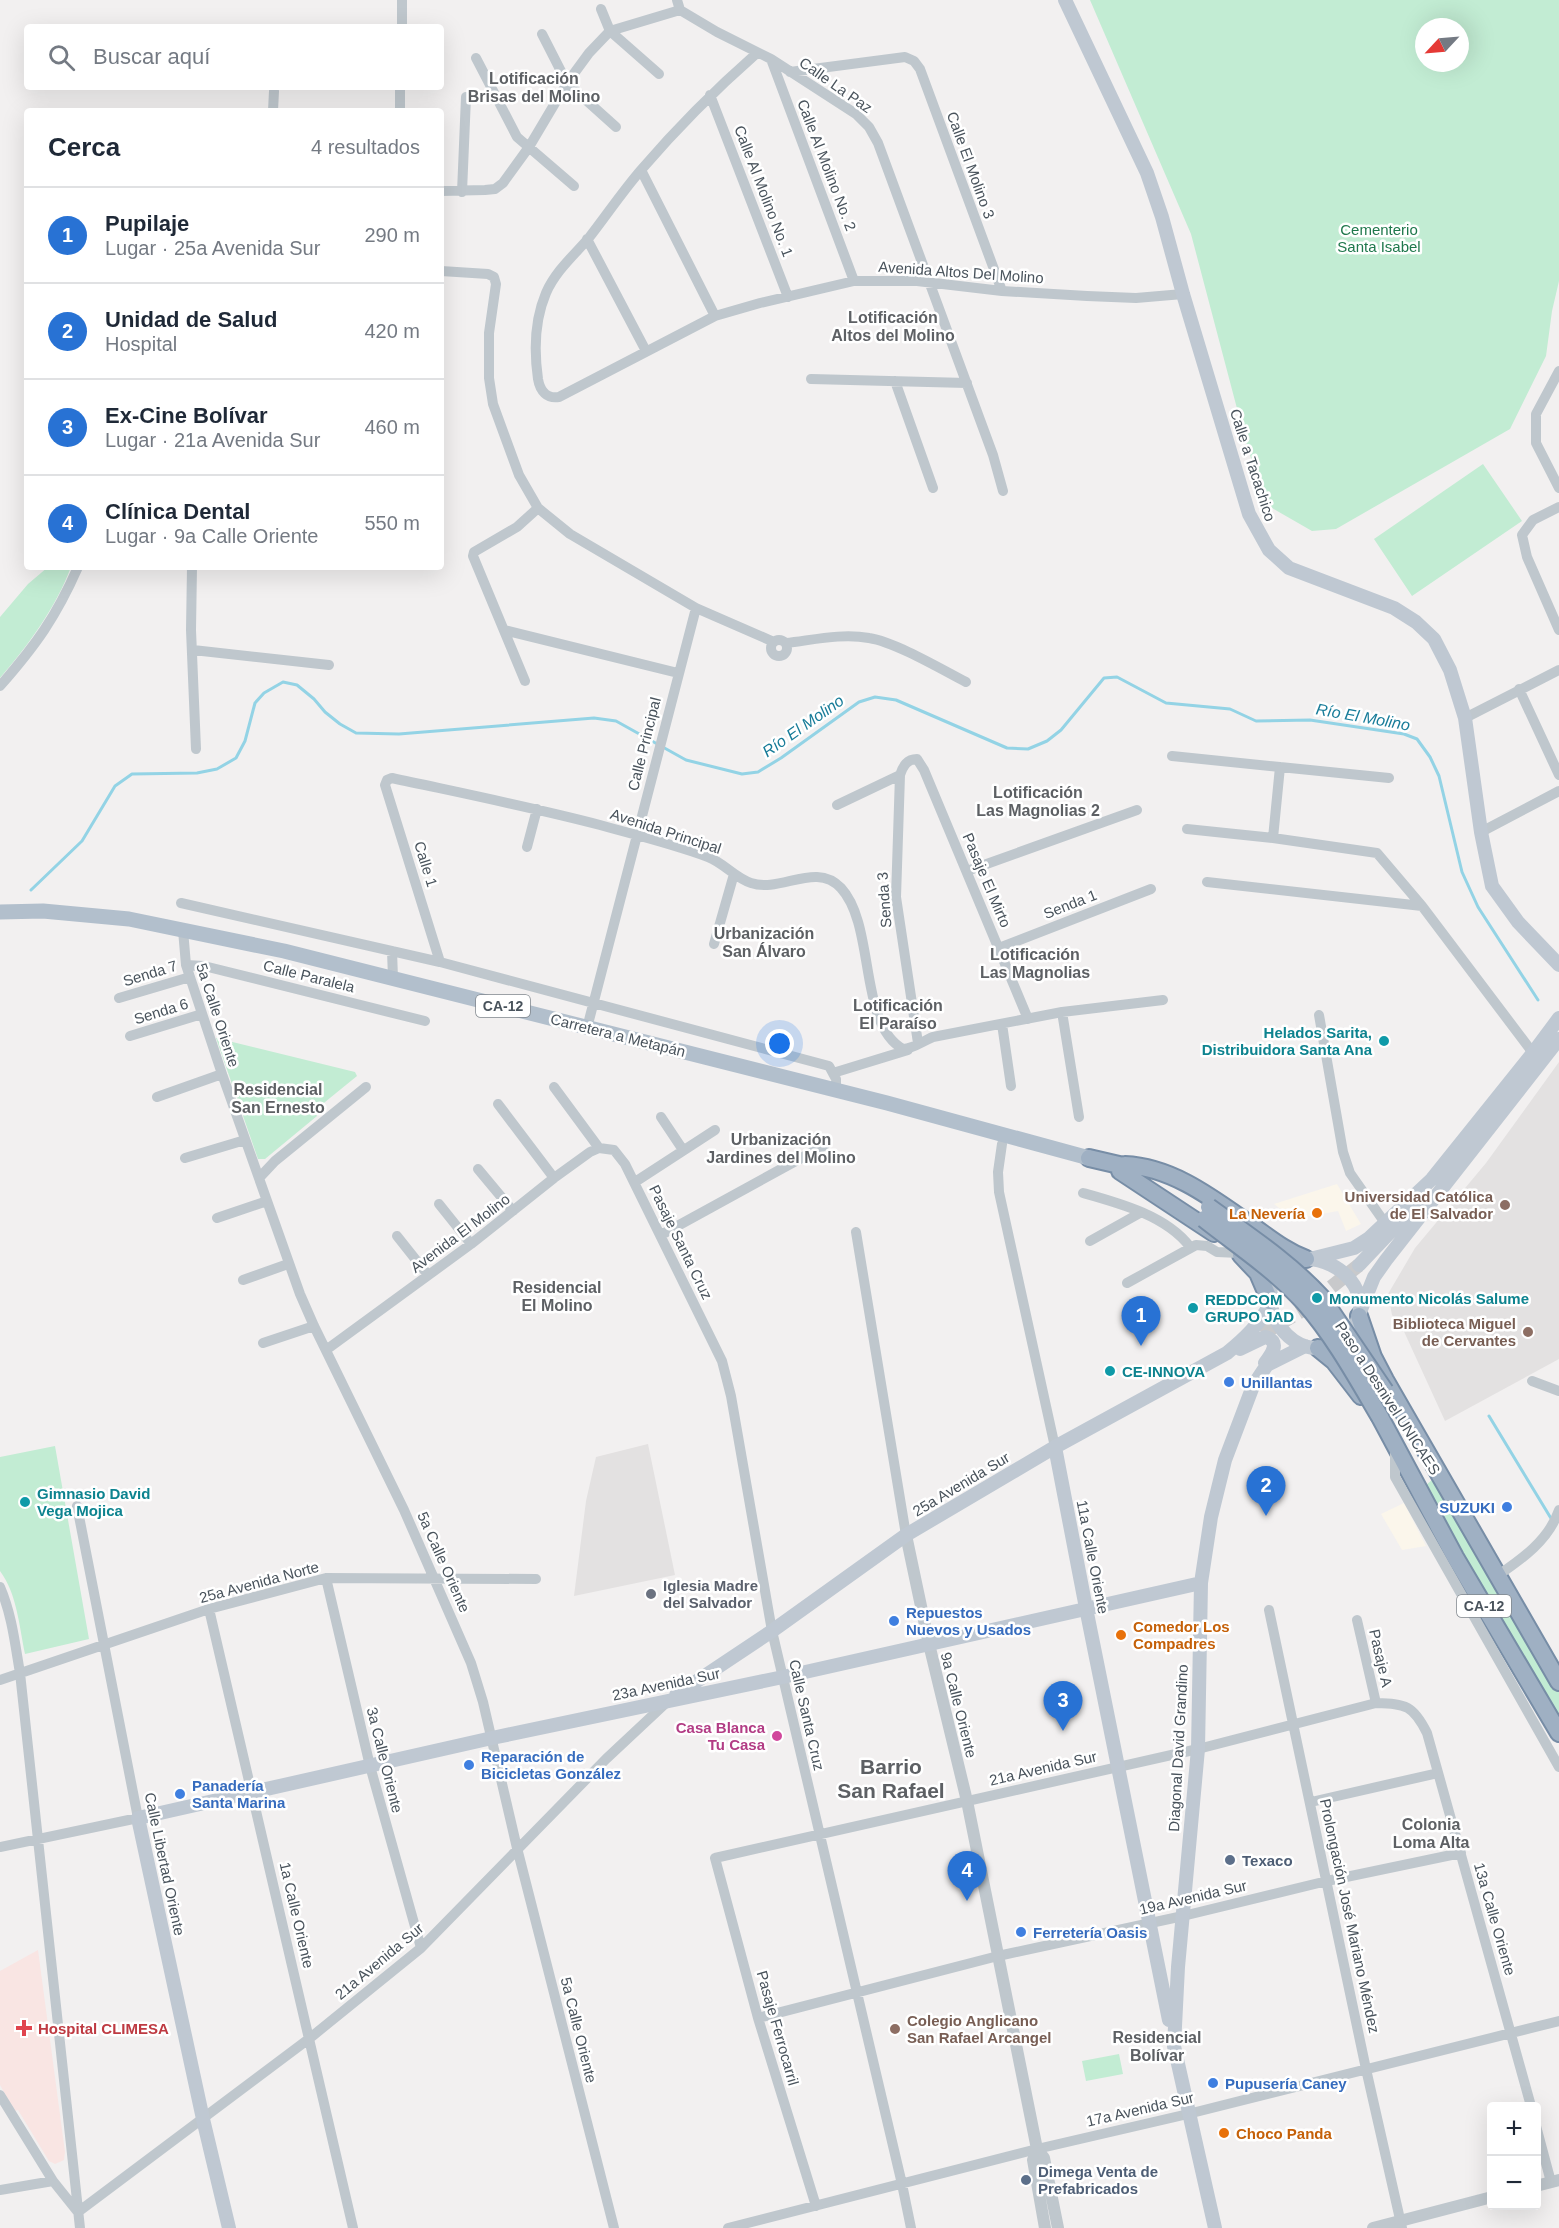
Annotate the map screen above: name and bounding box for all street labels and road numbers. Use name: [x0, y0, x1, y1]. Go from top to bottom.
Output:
street label: Calle La Paz: [796, 54, 876, 116]
street label: Calle Al Molino No. 2: [794, 97, 860, 233]
street label: Calle El Molino 3: [944, 109, 998, 221]
street label: Calle Al Molino No. 1: [731, 123, 797, 259]
street label: Avenida Altos Del Molino: [878, 258, 1044, 286]
street label: Calle a Tacachico: [1227, 407, 1279, 523]
street label: Calle Principal: [624, 695, 664, 793]
street label: Avenida Principal: [608, 805, 724, 857]
street label: Pasaje El Mirto: [959, 830, 1015, 930]
street label: Calle 1: [411, 839, 441, 889]
street label: Senda 3: [874, 872, 894, 928]
street label: Senda 1: [1041, 886, 1099, 922]
street label: Calle Paralela: [262, 956, 357, 996]
street label: Senda 7: [121, 957, 179, 989]
street label: 5a Calle Oriente: [193, 961, 243, 1069]
street label: Senda 6: [132, 995, 190, 1027]
road number: CA-12: [476, 995, 530, 1017]
street label: Carretera a Metapán: [549, 1010, 687, 1060]
street label: Pasaje Santa Cruz: [646, 1182, 716, 1302]
street label: Avenida El Molino: [407, 1190, 513, 1276]
street label: Paso a Desnivel UNICAES: [1332, 1318, 1444, 1478]
street label: 25a Avenida Sur: [910, 1448, 1012, 1520]
street label: 11a Calle Oriente: [1074, 1499, 1112, 1615]
street label: 5a Calle Oriente: [414, 1509, 474, 1615]
street label: 25a Avenida Norte: [197, 1558, 321, 1606]
road number: CA-12: [1457, 1595, 1511, 1617]
street label: Pasaje A: [1366, 1627, 1396, 1689]
street label: 9a Calle Oriente: [938, 1650, 980, 1760]
street label: Calle Santa Cruz: [786, 1658, 828, 1772]
street label: 23a Avenida Sur: [611, 1664, 721, 1704]
street label: Diagonal David Grandino: [1165, 1664, 1191, 1832]
street label: 3a Calle Oriente: [364, 1705, 406, 1815]
street label: 21a Avenida Sur: [988, 1747, 1098, 1789]
street label: Calle Libertad Oriente: [142, 1791, 188, 1937]
street label: Prolongación José Mariano Méndez: [1317, 1797, 1383, 2035]
street label: 1a Calle Oriente: [277, 1860, 317, 1970]
street label: 13a Calle Oriente: [1471, 1861, 1519, 1977]
street label: 19a Avenida Sur: [1138, 1876, 1248, 1918]
street label: 21a Avenida Sur: [331, 1919, 427, 2003]
street label: Pasaje Ferrocarril: [754, 1969, 802, 2087]
street label: 5a Calle Oriente: [558, 1975, 600, 2085]
street label: 17a Avenida Sur: [1085, 2088, 1195, 2130]

